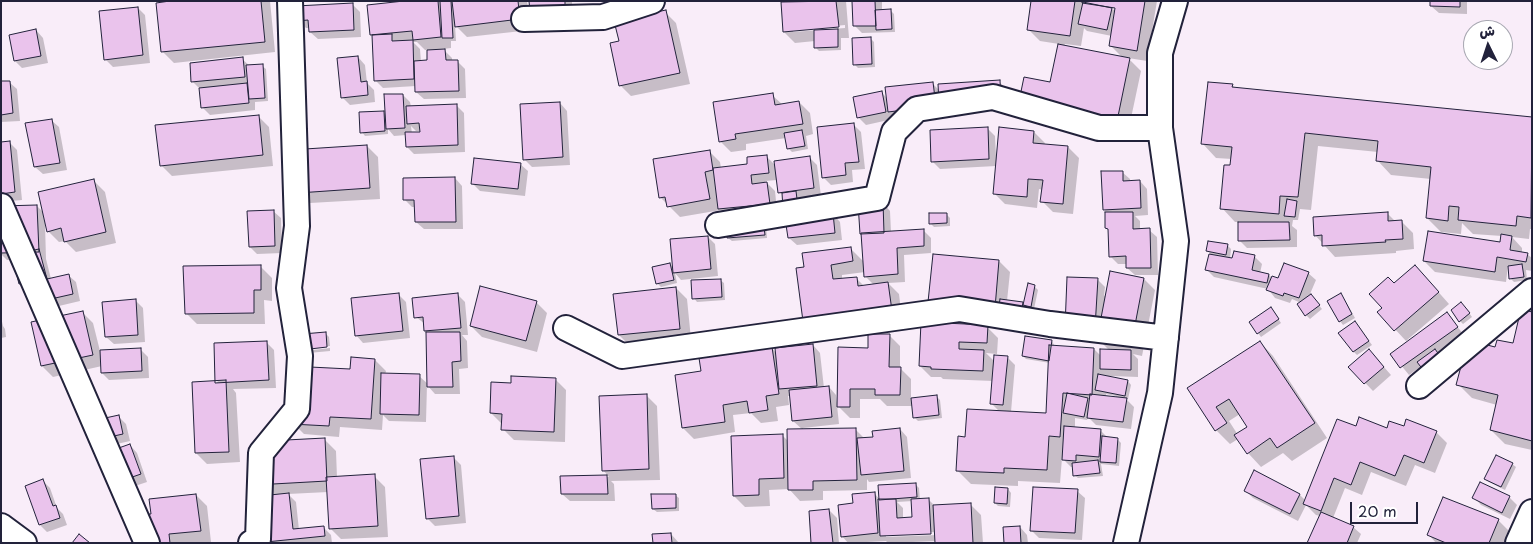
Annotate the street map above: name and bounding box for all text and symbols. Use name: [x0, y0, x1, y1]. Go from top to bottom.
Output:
north arrow: [1463, 20, 1513, 70]
text: ش: [1479, 20, 1495, 42]
scale bar: [1353, 492, 1420, 524]
text: 20 m: [1358, 499, 1397, 522]

